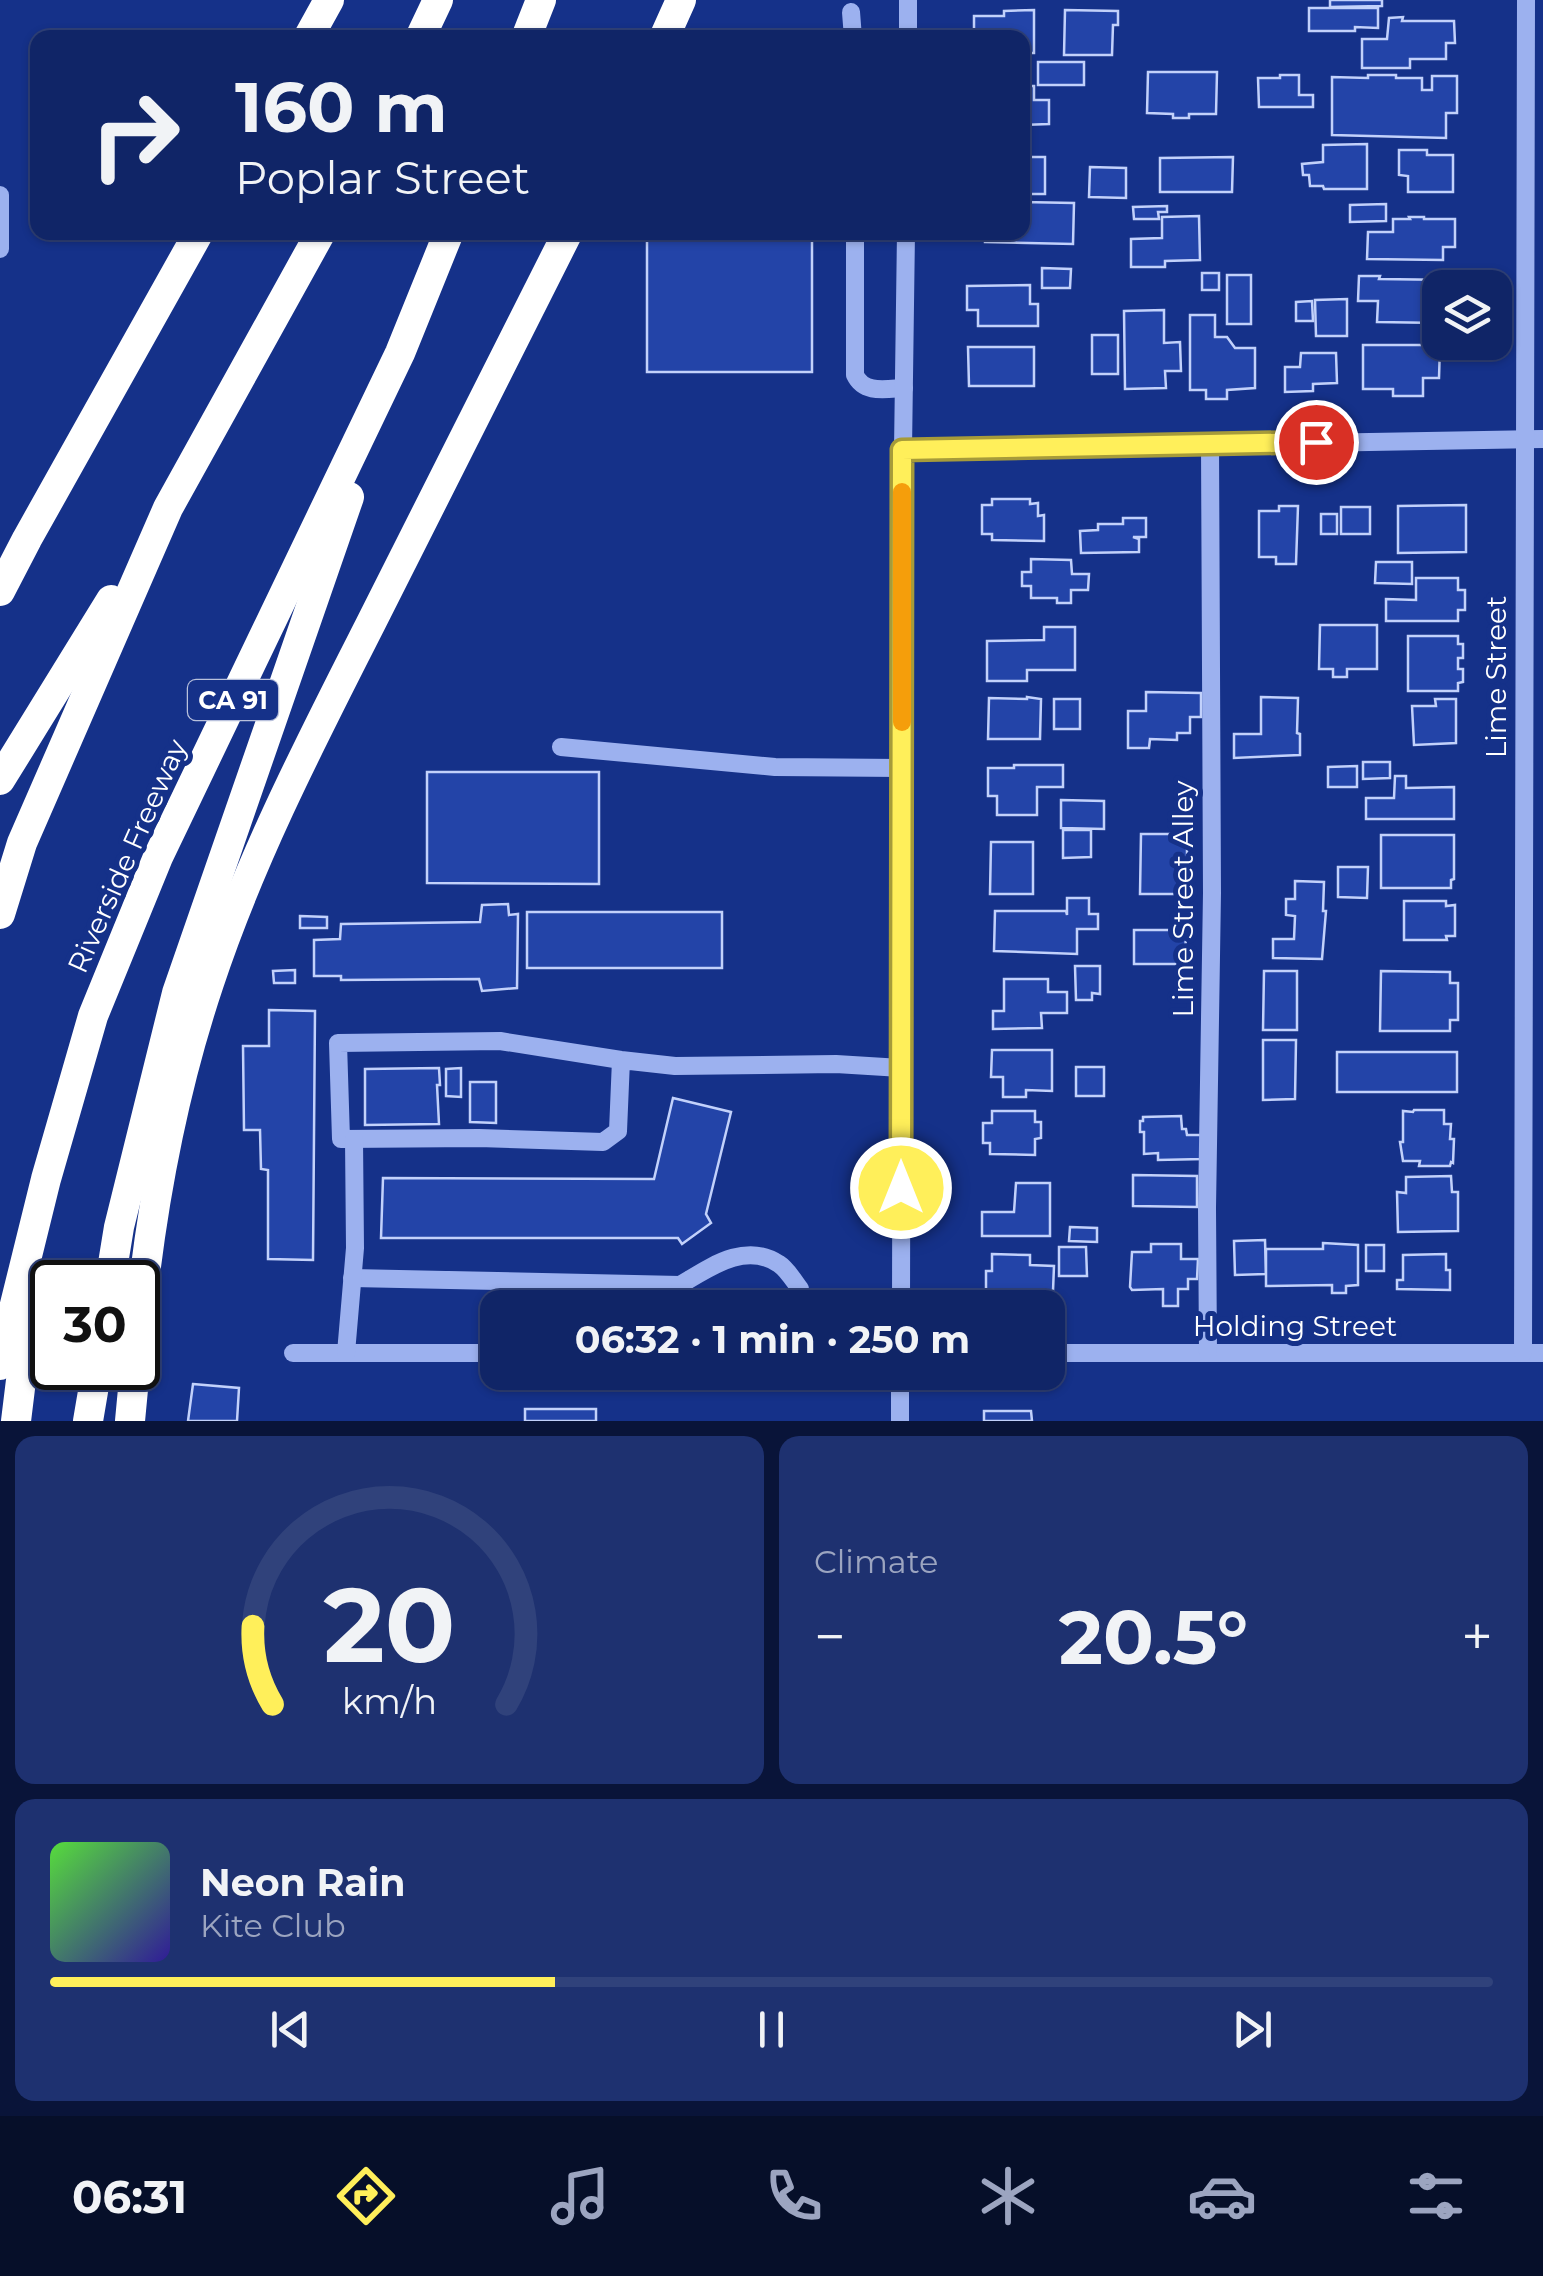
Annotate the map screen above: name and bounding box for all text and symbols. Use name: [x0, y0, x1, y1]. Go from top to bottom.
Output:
text: 160 m: [235, 64, 448, 150]
icon: right: [70, 70, 200, 200]
text: Poplar Street: [235, 150, 530, 205]
map controls: [1422, 270, 1512, 360]
button: layers: [1422, 270, 1512, 360]
pin: [1274, 400, 1359, 485]
icon: arrive: [1289, 415, 1344, 470]
street label: Lime Street: [1479, 596, 1513, 758]
road number: CA 91: [188, 680, 278, 720]
street label: Riverside Freeway: [60, 733, 194, 978]
street label: Lime Street Alley: [1166, 780, 1200, 1018]
position arrow: [849, 1136, 953, 1240]
speed limit sign: 30: [30, 1260, 160, 1390]
street label: Holding Street: [1193, 1309, 1397, 1343]
text: 06:32 · 1 min · 250 m: [575, 1316, 970, 1363]
text: Climate: [814, 1542, 938, 1581]
text: 20: [324, 1561, 455, 1688]
text: 20.5°: [1059, 1591, 1248, 1683]
text: −: [814, 1603, 846, 1670]
text: +: [1461, 1603, 1493, 1670]
text: km/h: [342, 1679, 437, 1723]
text: Neon Rain: [200, 1859, 405, 1906]
text: Kite Club: [200, 1906, 346, 1945]
icon: previous: [263, 2002, 318, 2057]
icon: pause: [744, 2002, 799, 2057]
icon: next: [1225, 2002, 1280, 2057]
icon: directions: [331, 2161, 401, 2231]
icon: music: [545, 2161, 615, 2231]
icon: phone: [759, 2161, 829, 2231]
icon: climate: [973, 2161, 1043, 2231]
icon: car: [1187, 2161, 1257, 2231]
icon: filters: [1401, 2161, 1471, 2231]
text: 06:31: [72, 2169, 187, 2224]

